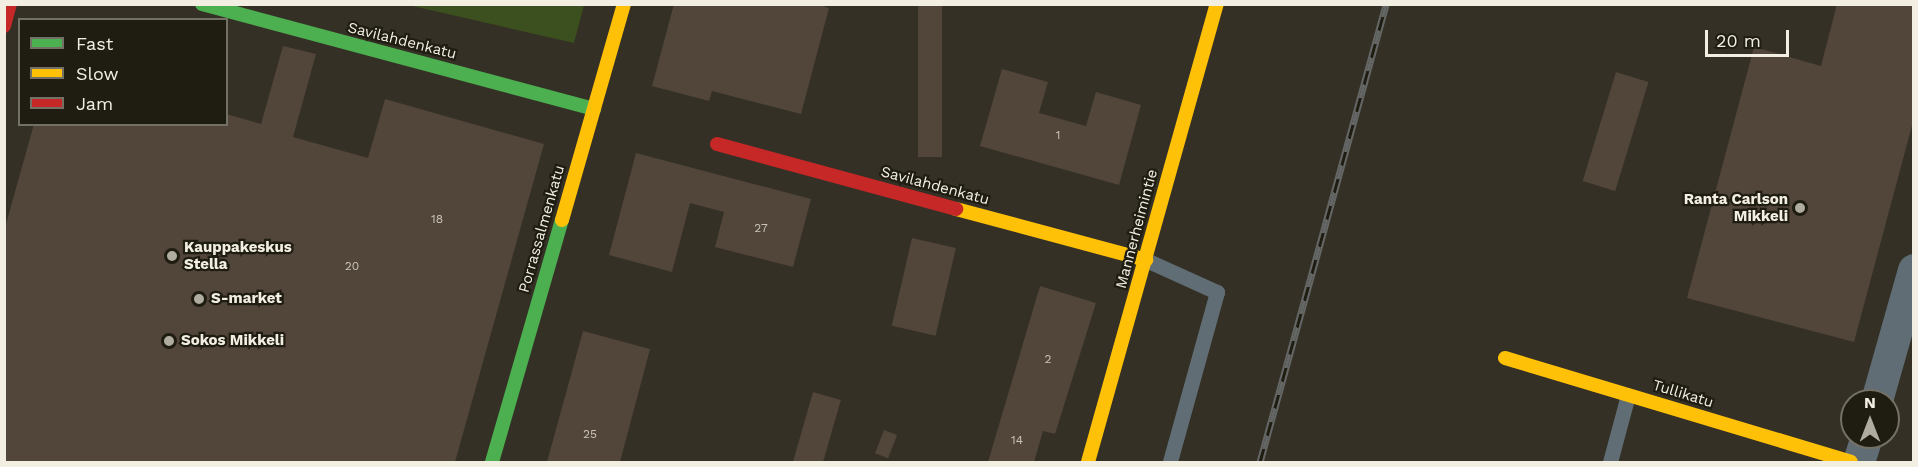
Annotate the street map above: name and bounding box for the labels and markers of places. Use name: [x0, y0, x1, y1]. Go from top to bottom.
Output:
place label: Ranta Carlson Mikkeli: [1684, 190, 1788, 225]
marker: Ranta Carlson Mikkeli: [1793, 201, 1807, 215]
place label: Kauppakeskus Stella: [184, 238, 292, 273]
marker: Kauppakeskus Stella: [165, 249, 179, 263]
place label: S-market: [211, 290, 282, 308]
marker: S-market: [192, 292, 206, 306]
place label: Sokos Mikkeli: [181, 332, 284, 350]
marker: Sokos Mikkeli: [162, 334, 176, 348]

